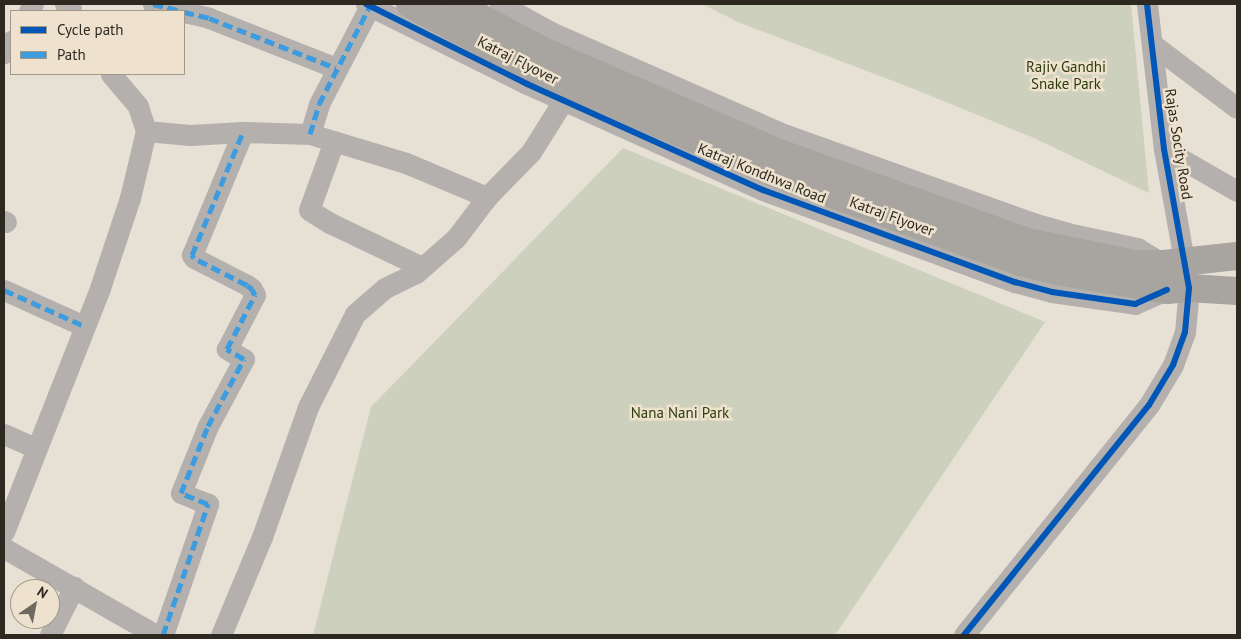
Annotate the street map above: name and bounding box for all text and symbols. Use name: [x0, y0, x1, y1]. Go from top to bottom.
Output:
legend: [10, 10, 185, 75]
text: Cycle path: [57, 20, 123, 39]
street label: Katraj Flyover: [475, 32, 561, 88]
text: Path: [57, 45, 86, 64]
park label: Rajiv Gandhi Snake Park: [1026, 57, 1106, 92]
street label: Rajas Socity Road: [1161, 87, 1197, 201]
street label: Katraj Kondhwa Road: [695, 139, 829, 207]
street label: Katraj Flyover: [847, 192, 937, 240]
park label: Nana Nani Park: [631, 404, 729, 422]
north arrow: [10, 579, 60, 629]
text: N: [34, 582, 51, 602]

